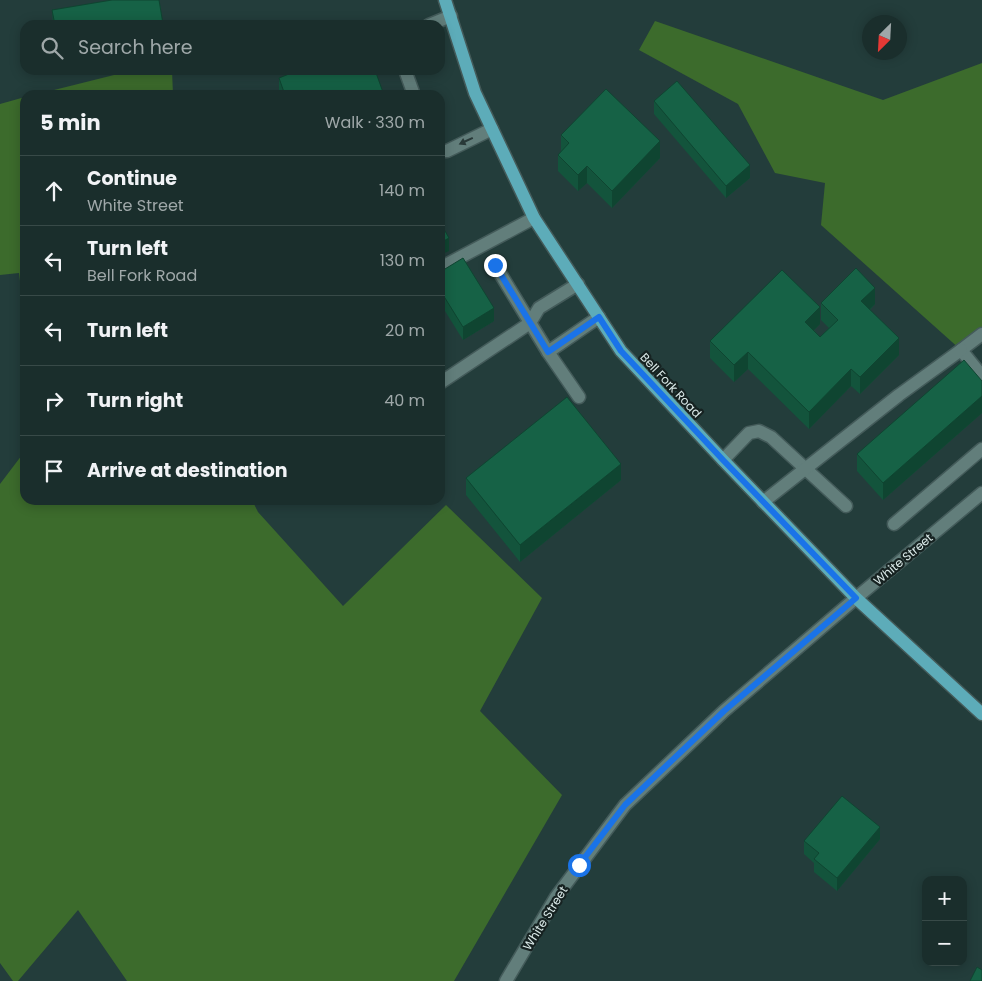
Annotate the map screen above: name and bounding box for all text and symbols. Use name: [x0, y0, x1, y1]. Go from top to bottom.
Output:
north arrow: [862, 15, 907, 60]
search box: [20, 20, 445, 75]
icon: search: [38, 34, 66, 62]
text: Search here: [78, 34, 192, 61]
text: 5 min: [40, 108, 101, 137]
text: Walk · 330 m: [325, 111, 425, 134]
one-way arrow: [459, 137, 474, 146]
text: Continue: [87, 165, 177, 192]
icon: ahead: [40, 177, 68, 205]
text: 140 m: [379, 179, 425, 202]
text: White Street: [87, 194, 184, 217]
text: Turn left: [87, 235, 168, 262]
icon: left: [40, 247, 68, 275]
text: 130 m: [380, 249, 425, 272]
route end: [484, 254, 507, 277]
text: Bell Fork Road: [87, 264, 197, 287]
icon: left: [40, 317, 68, 345]
text: Turn left: [87, 317, 168, 344]
text: 20 m: [385, 319, 425, 342]
street label: Bell Fork Road: [637, 349, 705, 421]
icon: right: [40, 387, 68, 415]
text: Turn right: [87, 387, 183, 414]
text: 40 m: [384, 389, 425, 412]
icon: arrive: [40, 457, 68, 485]
text: Arrive at destination: [87, 457, 288, 484]
street label: White Street: [870, 529, 936, 589]
route start: [568, 854, 591, 877]
map controls: [922, 876, 967, 966]
button: +: [922, 876, 967, 921]
street label: White Street: [519, 883, 571, 953]
button: −: [922, 921, 967, 966]

